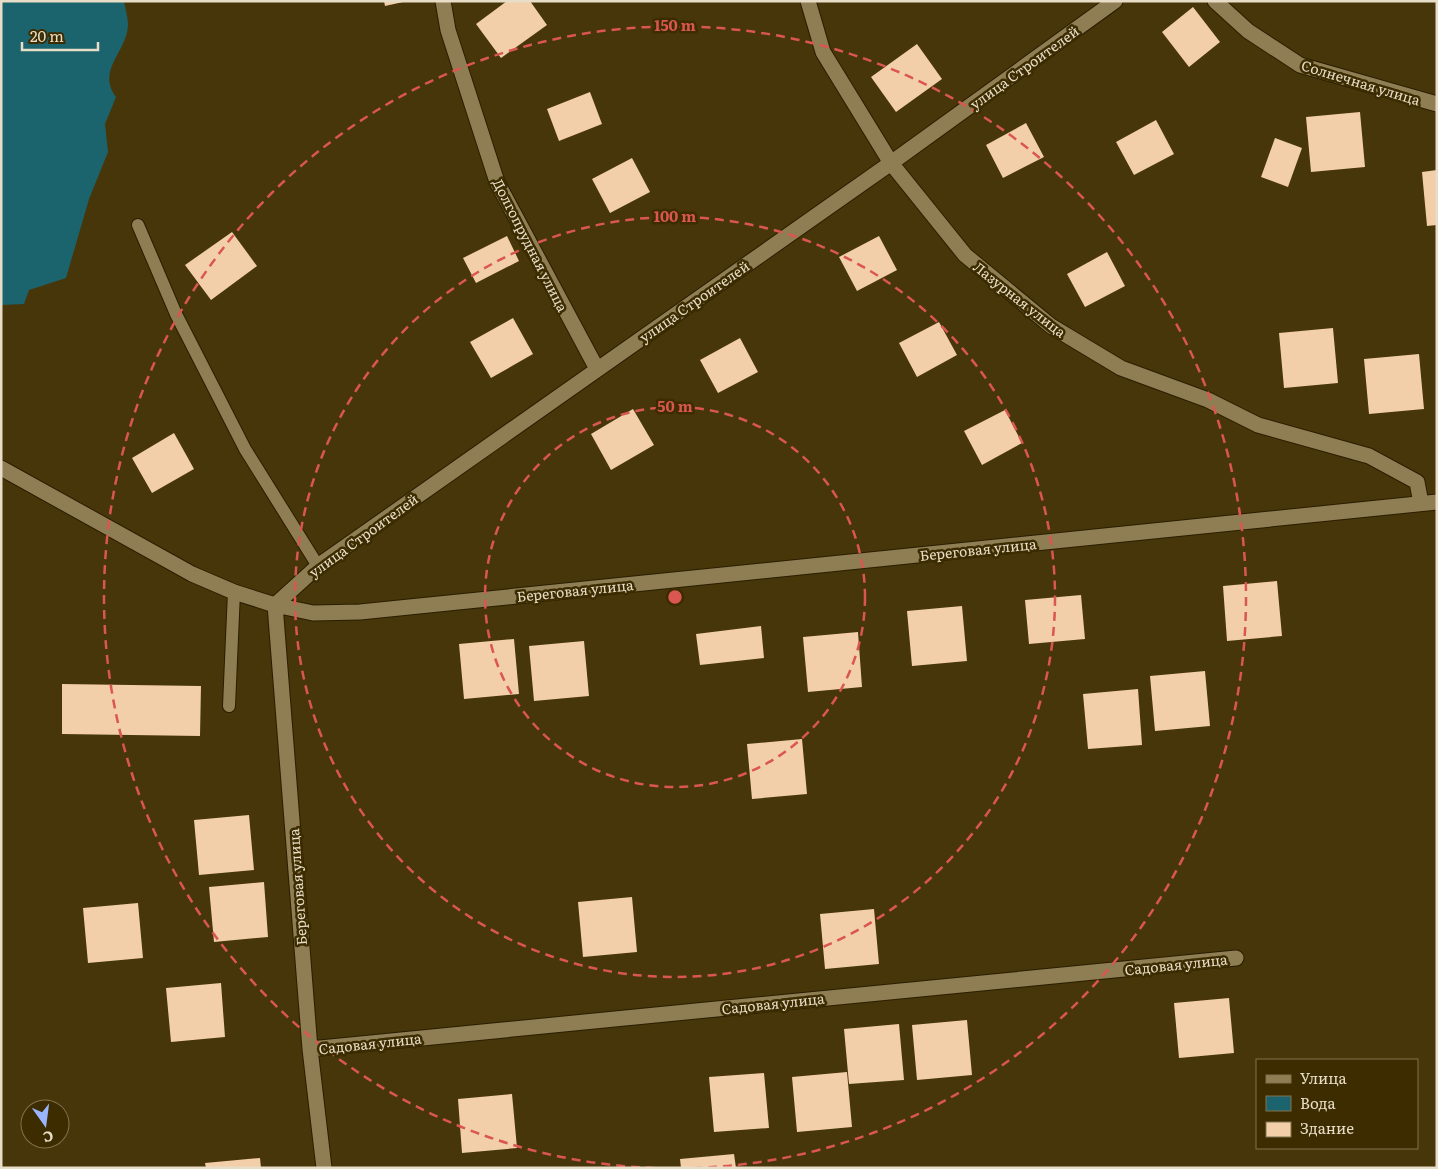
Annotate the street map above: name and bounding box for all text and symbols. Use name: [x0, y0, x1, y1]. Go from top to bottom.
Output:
text: 150 m: [654, 13, 696, 36]
scale bar: [22, 20, 99, 52]
street label: улица Строителей: [965, 21, 1083, 113]
text: 20 m: [30, 24, 64, 47]
street label: Солнечная улица: [1299, 54, 1423, 110]
street label: Долгопрудная улица: [489, 175, 573, 315]
text: 100 m: [654, 204, 696, 227]
street label: улица Строителей: [635, 255, 753, 347]
street label: Лазурная улица: [969, 256, 1071, 342]
text: 50 m: [657, 394, 693, 417]
street label: улица Строителей: [304, 489, 422, 581]
street label: Береговая улица: [919, 533, 1038, 565]
street label: Береговая улица: [516, 574, 635, 606]
centre of rings: [666, 588, 684, 606]
street label: Береговая улица: [283, 827, 311, 946]
street label: Садовая улица: [1123, 949, 1229, 979]
street label: Садовая улица: [720, 988, 826, 1018]
street label: Садовая улица: [317, 1028, 423, 1058]
legend: [1256, 1059, 1418, 1149]
text: Улица: [1300, 1066, 1348, 1089]
text: Вода: [1300, 1091, 1337, 1114]
north arrow: [20, 1099, 70, 1149]
text: Здание: [1300, 1116, 1354, 1139]
text: С: [41, 1127, 56, 1149]

